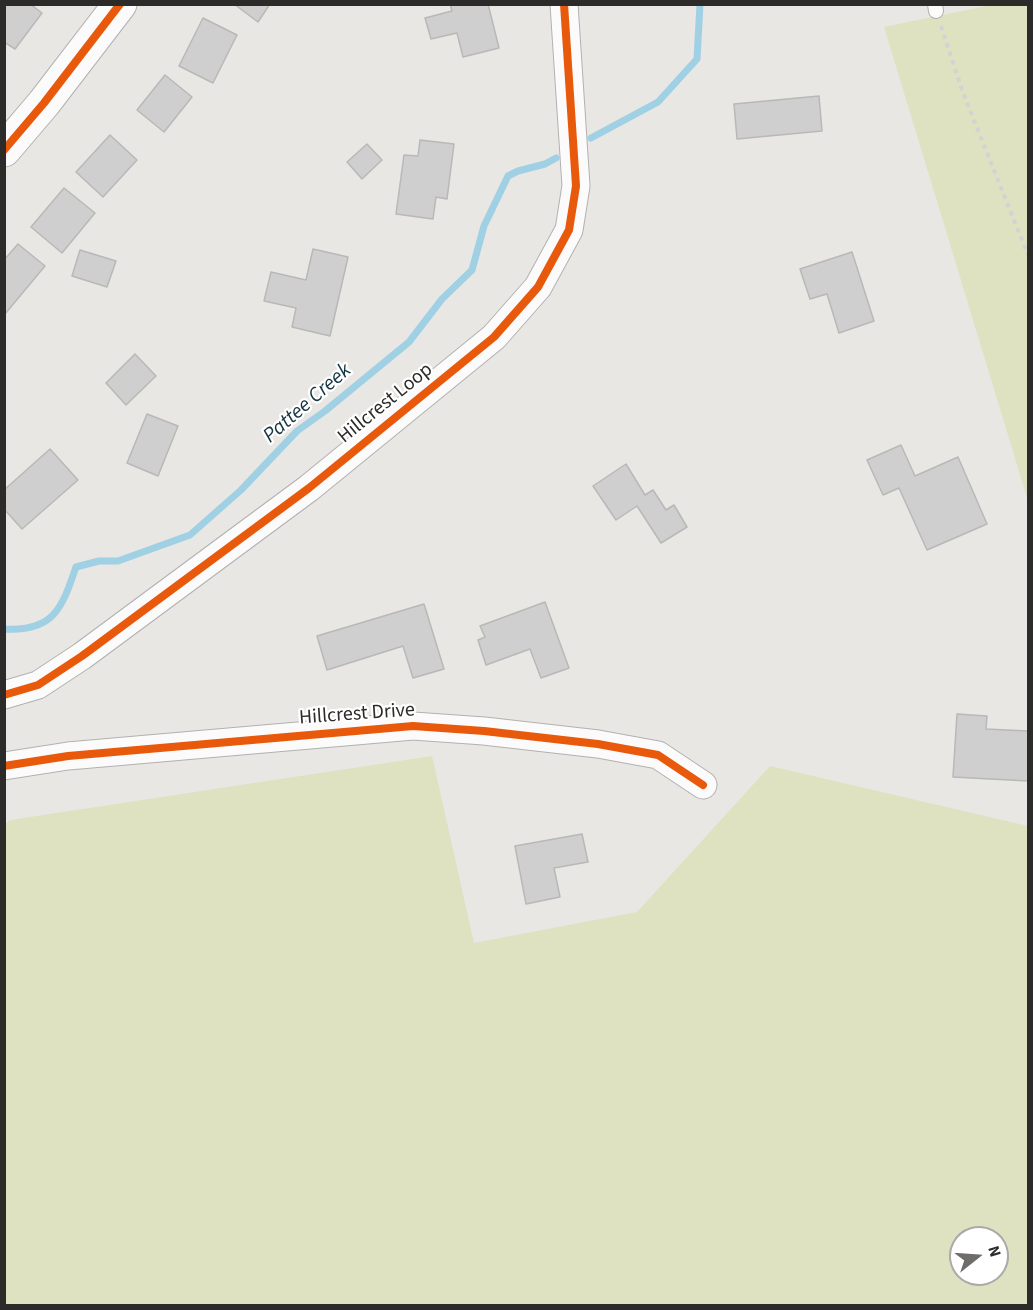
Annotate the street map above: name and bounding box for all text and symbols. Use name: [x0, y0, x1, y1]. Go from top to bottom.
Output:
water label: Pattee Creek: [259, 359, 357, 449]
street label: Hillcrest Loop: [334, 359, 438, 449]
street label: Hillcrest Drive: [298, 699, 416, 731]
north arrow: [949, 1226, 1009, 1286]
text: N: [982, 1243, 1006, 1260]

